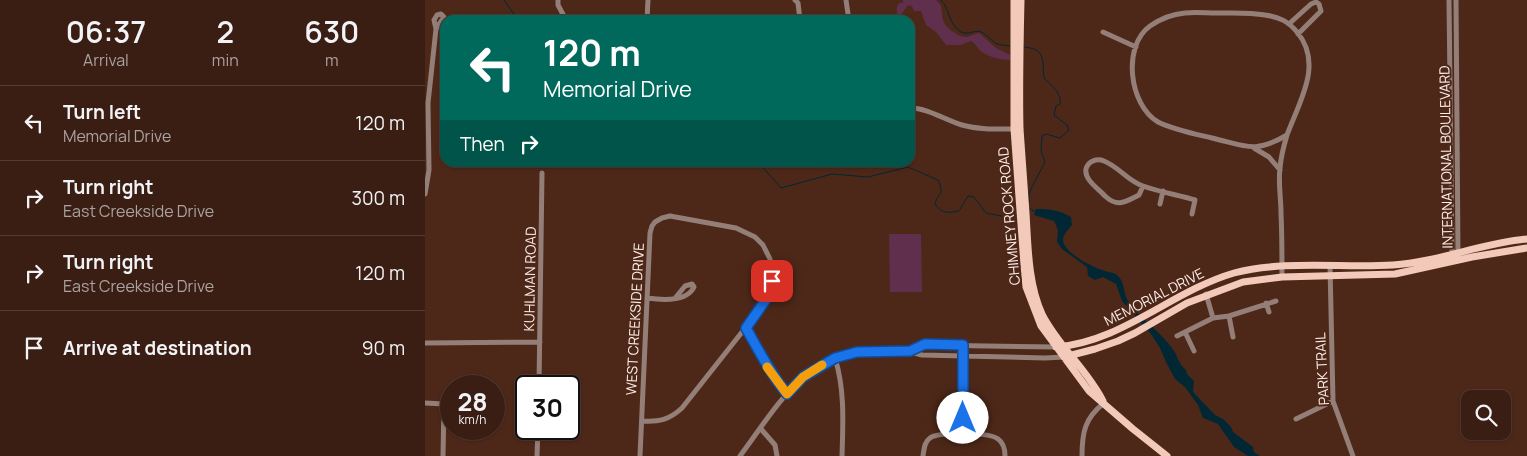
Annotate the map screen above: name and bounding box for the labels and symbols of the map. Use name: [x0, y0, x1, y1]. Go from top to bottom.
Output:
street label: INTERNATIONAL BOULEVARD: [1434, 65, 1457, 249]
street label: CHIMNEY ROCK ROAD: [993, 146, 1024, 286]
street label: KUHLMAN ROAD: [519, 226, 540, 332]
street label: WEST CREEKSIDE DRIVE: [621, 242, 648, 396]
pin: [751, 260, 793, 302]
street label: MEMORIAL DRIVE: [1101, 263, 1207, 330]
street label: PARK TRAIL: [1310, 332, 1333, 406]
speed limit sign: 30: [515, 375, 580, 440]
position arrow: [936, 391, 988, 443]

